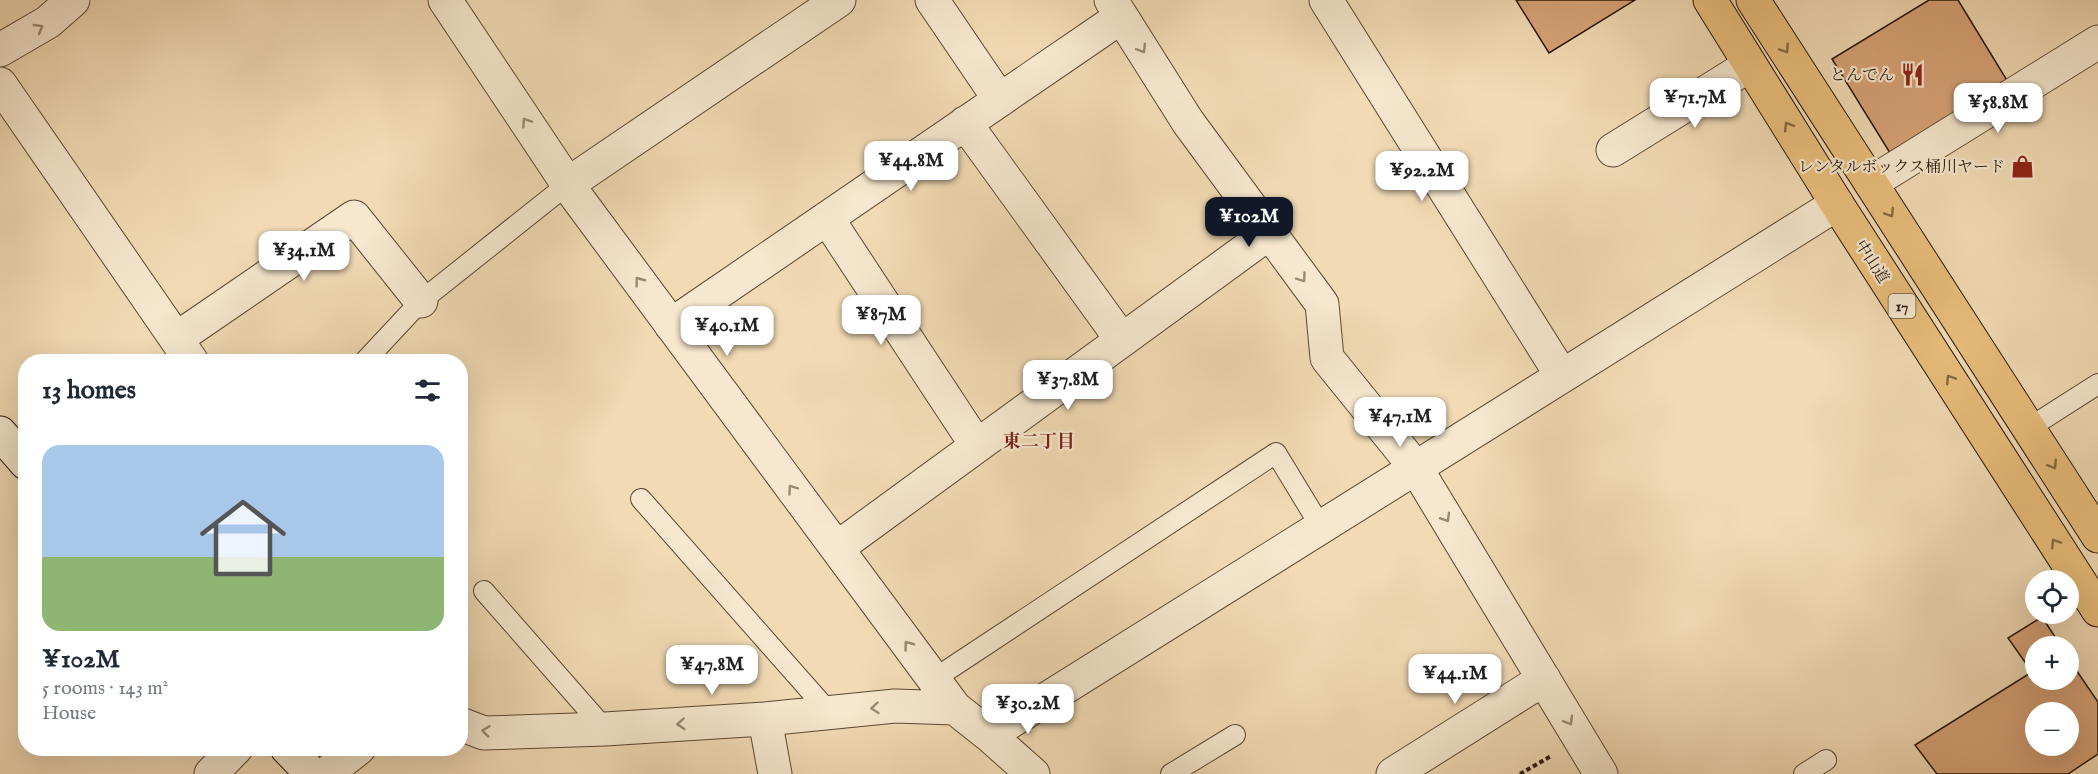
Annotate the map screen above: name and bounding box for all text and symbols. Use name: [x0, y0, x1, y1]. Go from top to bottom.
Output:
one-way arrow: [32, 24, 43, 35]
one-way arrow: [1135, 43, 1146, 54]
one-way arrow: [1777, 43, 1789, 53]
restaurant icon: とんでん: [1899, 61, 1925, 87]
place label: とんでん: [1830, 66, 1894, 86]
pin: ¥71.7M: [1646, 78, 1744, 129]
pin: ¥58.8M: [1949, 83, 2047, 134]
text: ¥71.7M: [1664, 85, 1726, 110]
text: ¥58.8M: [1968, 90, 2028, 115]
one-way arrow: [522, 118, 534, 128]
one-way arrow: [1784, 122, 1796, 132]
pin: ¥44.8M: [862, 141, 960, 192]
text: ¥44.8M: [878, 148, 944, 173]
pin: ¥92.2M: [1373, 151, 1471, 202]
shop icon: レンタルボックス桶川ヤード: [2010, 153, 2036, 179]
text: ¥92.2M: [1389, 158, 1455, 183]
place label: レンタルボックス桶川ヤード: [1798, 158, 2005, 178]
pin: ¥102M: [1207, 197, 1291, 248]
text: ¥102M: [1219, 204, 1279, 229]
one-way arrow: [1883, 207, 1895, 217]
pin: ¥34.1M: [255, 231, 353, 282]
street label: 中山道: [1850, 237, 1893, 288]
text: ¥34.1M: [273, 238, 335, 263]
one-way arrow: [1295, 271, 1306, 282]
one-way arrow: [635, 277, 646, 288]
road number: 17: [1888, 294, 1916, 318]
pin: ¥87M: [845, 295, 917, 346]
text: ¥87M: [856, 302, 906, 327]
pin: ¥40.1M: [678, 306, 776, 357]
text: ¥40.1M: [695, 313, 759, 338]
pin: ¥37.8M: [1019, 360, 1117, 411]
text: ¥37.8M: [1037, 367, 1099, 392]
text: 13 homes: [42, 374, 136, 407]
icon: filters: [411, 374, 444, 407]
one-way arrow: [1946, 375, 1957, 386]
pin: ¥47.1M: [1351, 397, 1449, 448]
text: ¥47.1M: [1368, 404, 1432, 429]
district label: 東二丁目: [1003, 431, 1075, 454]
one-way arrow: [2046, 458, 2057, 469]
icon: home: [189, 484, 297, 592]
one-way arrow: [789, 484, 800, 495]
one-way arrow: [1439, 512, 1451, 522]
one-way arrow: [2051, 539, 2062, 550]
map controls: [2025, 570, 2079, 756]
button: locate: [2025, 570, 2079, 624]
button: +: [2025, 636, 2079, 690]
one-way arrow: [905, 641, 916, 652]
text: ¥102M: [42, 643, 120, 676]
pin: ¥47.8M: [663, 645, 761, 696]
text: ¥47.8M: [680, 652, 744, 677]
pin: ¥44.1M: [1406, 654, 1504, 705]
text: ¥44.1M: [1422, 661, 1488, 686]
text: 5 rooms · 143 m²: [42, 676, 168, 701]
pin: ¥30.2M: [979, 684, 1077, 735]
text: ¥30.2M: [996, 691, 1060, 716]
text: House: [42, 701, 96, 726]
one-way arrow: [871, 701, 880, 714]
button: −: [2025, 702, 2079, 756]
one-way arrow: [1561, 715, 1573, 725]
one-way arrow: [676, 717, 685, 730]
one-way arrow: [481, 725, 491, 738]

